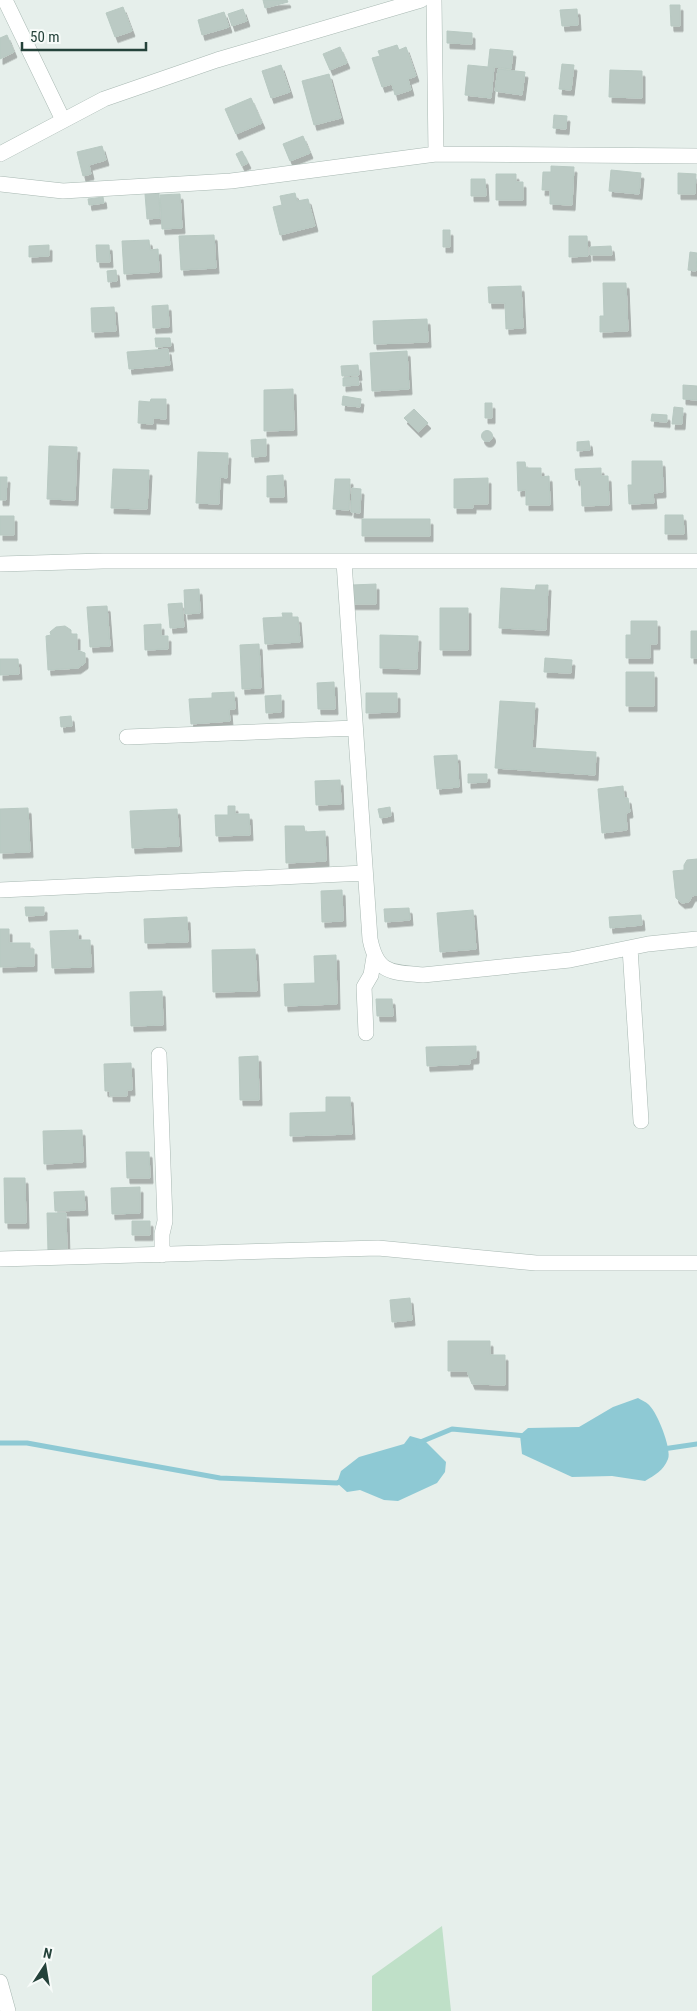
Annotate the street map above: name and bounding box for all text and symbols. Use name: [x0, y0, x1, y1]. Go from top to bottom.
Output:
scale bar: [22, 20, 146, 52]
text: 50 m: [30, 28, 60, 46]
north arrow: [20, 1941, 70, 1991]
text: N: [42, 1945, 54, 1962]

